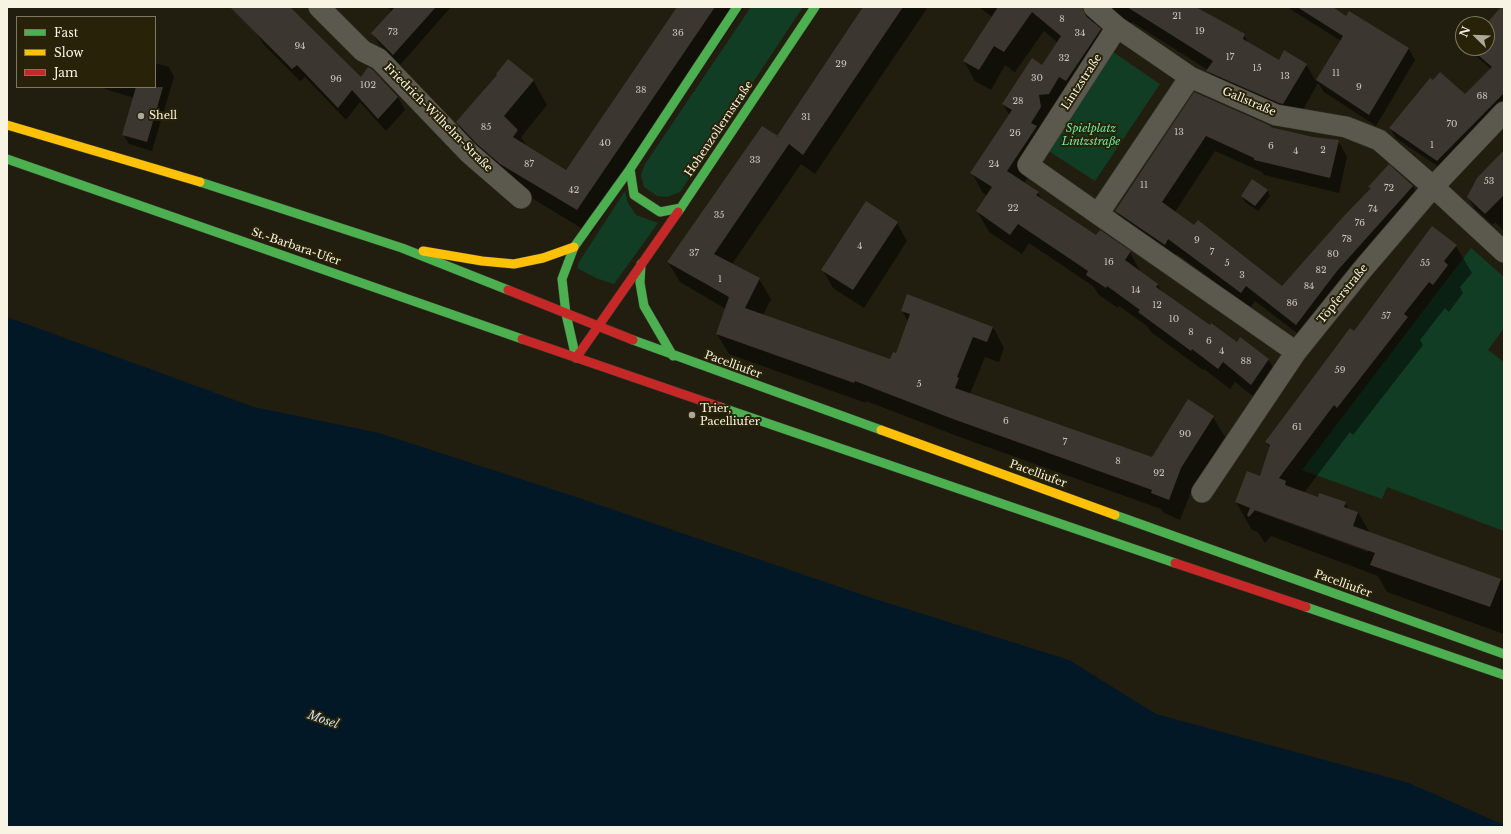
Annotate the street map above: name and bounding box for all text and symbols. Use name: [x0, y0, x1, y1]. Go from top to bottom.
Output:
house number: 21: [1172, 11, 1182, 21]
house number: 8: [1059, 14, 1065, 24]
legend: [16, 16, 156, 88]
north arrow: [1455, 16, 1495, 56]
text: N: [1456, 24, 1473, 39]
text: Fast: [54, 25, 78, 40]
house number: 19: [1195, 26, 1205, 36]
house number: 73: [388, 27, 398, 37]
house number: 36: [672, 28, 684, 38]
house number: 34: [1075, 28, 1085, 38]
house number: 94: [294, 41, 306, 51]
text: Slow: [54, 45, 83, 60]
street label: Lintzstraße: [1059, 52, 1105, 112]
house number: 17: [1226, 52, 1234, 62]
house number: 32: [1058, 53, 1070, 63]
house number: 29: [835, 59, 847, 69]
street label: Friedrich-Wilhelm-Straße: [381, 61, 495, 175]
house number: 15: [1252, 63, 1262, 73]
text: Jam: [54, 65, 78, 80]
house number: 11: [1332, 68, 1340, 78]
house number: 13: [1280, 71, 1290, 81]
house number: 30: [1031, 73, 1043, 83]
house number: 96: [330, 74, 342, 84]
street label: Hohenzollernstraße: [682, 79, 756, 179]
house number: 102: [360, 80, 376, 90]
house number: 9: [1356, 82, 1362, 92]
house number: 38: [636, 85, 646, 95]
street label: Gallstraße: [1220, 85, 1278, 119]
house number: 68: [1476, 91, 1488, 101]
house number: 28: [1013, 96, 1023, 106]
place label: Shell: [149, 109, 177, 123]
marker: Shell: [136, 111, 146, 121]
house number: 31: [801, 112, 811, 122]
house number: 70: [1447, 119, 1457, 129]
house number: 85: [481, 122, 491, 132]
park label: Spielplatz Lintzstraße: [1062, 122, 1120, 148]
house number: 13: [1174, 127, 1184, 137]
house number: 26: [1009, 128, 1021, 138]
house number: 40: [599, 138, 611, 148]
house number: 1: [1430, 140, 1434, 150]
house number: 6: [1268, 141, 1274, 151]
house number: 2: [1320, 145, 1326, 155]
house number: 4: [1293, 146, 1299, 156]
house number: 33: [749, 155, 761, 165]
house number: 87: [524, 159, 534, 169]
house number: 24: [989, 159, 999, 169]
house number: 53: [1484, 176, 1494, 186]
house number: 11: [1140, 180, 1148, 190]
house number: 72: [1384, 183, 1394, 193]
house number: 42: [569, 185, 579, 195]
house number: 22: [1007, 203, 1019, 213]
house number: 74: [1368, 204, 1378, 214]
house number: 35: [714, 210, 724, 220]
house number: 76: [1355, 218, 1365, 228]
street label: St.-Barbara-Ufer: [250, 226, 342, 268]
house number: 78: [1342, 234, 1352, 244]
house number: 9: [1194, 235, 1200, 245]
house number: 4: [857, 241, 863, 251]
house number: 7: [1210, 247, 1214, 257]
house number: 37: [689, 248, 699, 258]
house number: 80: [1327, 249, 1339, 259]
house number: 16: [1104, 257, 1114, 267]
house number: 5: [1224, 258, 1230, 268]
house number: 55: [1420, 258, 1430, 268]
street label: Töpferstraße: [1315, 262, 1371, 326]
house number: 82: [1316, 265, 1326, 275]
house number: 3: [1239, 270, 1245, 280]
house number: 1: [718, 274, 722, 284]
house number: 84: [1304, 281, 1314, 291]
house number: 14: [1131, 285, 1141, 295]
house number: 86: [1286, 298, 1298, 308]
house number: 12: [1152, 300, 1162, 310]
house number: 57: [1381, 311, 1391, 321]
house number: 10: [1169, 314, 1179, 324]
house number: 8: [1188, 327, 1194, 337]
house number: 6: [1206, 336, 1212, 346]
house number: 4: [1219, 346, 1225, 356]
street label: Pacelliufer: [703, 349, 763, 381]
house number: 88: [1241, 356, 1251, 366]
house number: 59: [1335, 365, 1345, 375]
house number: 5: [916, 379, 922, 389]
place label: Trier, Pacelliufer: [700, 402, 760, 428]
marker: Trier, Pacelliufer: [687, 410, 697, 420]
house number: 6: [1003, 416, 1009, 426]
house number: 61: [1292, 422, 1302, 432]
house number: 90: [1179, 429, 1191, 439]
house number: 7: [1063, 437, 1067, 447]
house number: 8: [1115, 456, 1121, 466]
street label: Pacelliufer: [1008, 458, 1068, 490]
house number: 92: [1153, 468, 1165, 478]
street label: Pacelliufer: [1313, 568, 1373, 600]
water label: Mosel: [306, 708, 340, 732]

